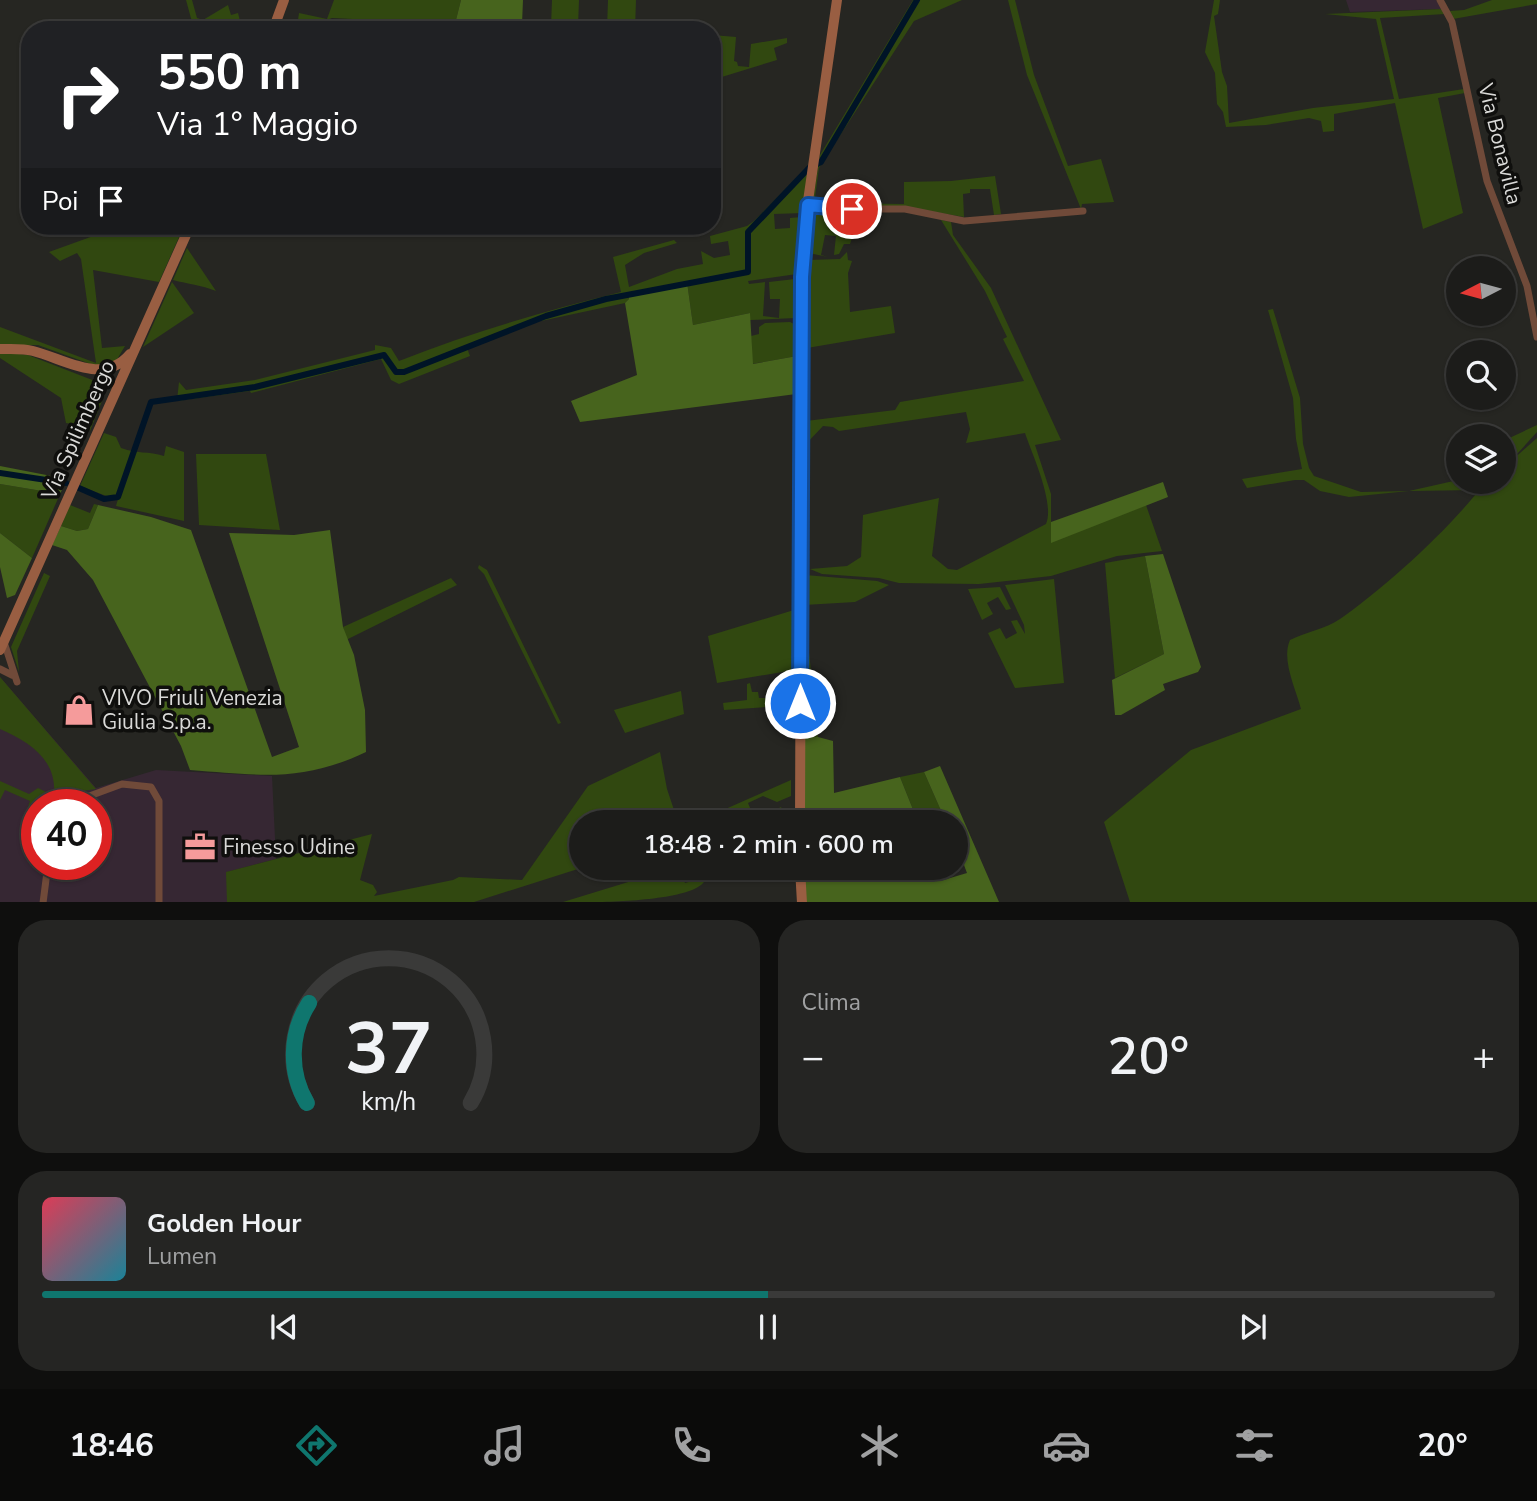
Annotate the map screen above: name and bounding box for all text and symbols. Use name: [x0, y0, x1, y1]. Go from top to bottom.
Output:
text: 550 m: [157, 39, 301, 106]
icon: right: [42, 49, 133, 140]
street label: Via Bonavilla: [1471, 80, 1529, 208]
text: Via 1° Maggio: [157, 103, 358, 146]
pin: [822, 179, 882, 239]
icon: arrive: [92, 182, 130, 220]
text: Poi: [42, 184, 78, 219]
icon: arrive: [833, 190, 871, 228]
north arrow: [1446, 256, 1516, 326]
map controls: [1446, 256, 1516, 494]
button: search: [1446, 340, 1516, 410]
street label: Via Spilimbergo: [34, 356, 121, 505]
button: layers: [1446, 424, 1516, 494]
position arrow: [763, 666, 837, 740]
place label: VIVO Friuli Venezia Giulia S.p.a.: [101, 684, 283, 736]
shop icon: VIVO Friuli Venezia Giulia S.p.a.: [62, 693, 96, 727]
speed limit sign: 40: [21, 789, 112, 880]
text: 18:48 · 2 min · 600 m: [643, 827, 894, 862]
office icon: Finesso Udine: [183, 830, 217, 864]
place label: Finesso Udine: [223, 833, 355, 861]
text: Clima: [802, 987, 861, 1018]
text: 37: [345, 999, 432, 1099]
text: 20°: [1107, 1021, 1189, 1092]
text: −: [802, 1032, 824, 1083]
text: +: [1472, 1032, 1495, 1083]
text: km/h: [361, 1084, 416, 1118]
text: Golden Hour: [147, 1206, 302, 1241]
text: Lumen: [147, 1241, 217, 1272]
icon: previous: [265, 1308, 303, 1346]
icon: pause: [749, 1308, 787, 1346]
icon: next: [1234, 1308, 1272, 1346]
icon: directions: [292, 1421, 341, 1470]
icon: music: [480, 1421, 529, 1470]
icon: phone: [667, 1421, 716, 1470]
icon: climate: [855, 1421, 904, 1470]
icon: car: [1042, 1421, 1091, 1470]
icon: filters: [1230, 1421, 1279, 1470]
text: 18:46: [69, 1424, 154, 1467]
text: 20°: [1417, 1424, 1468, 1467]

